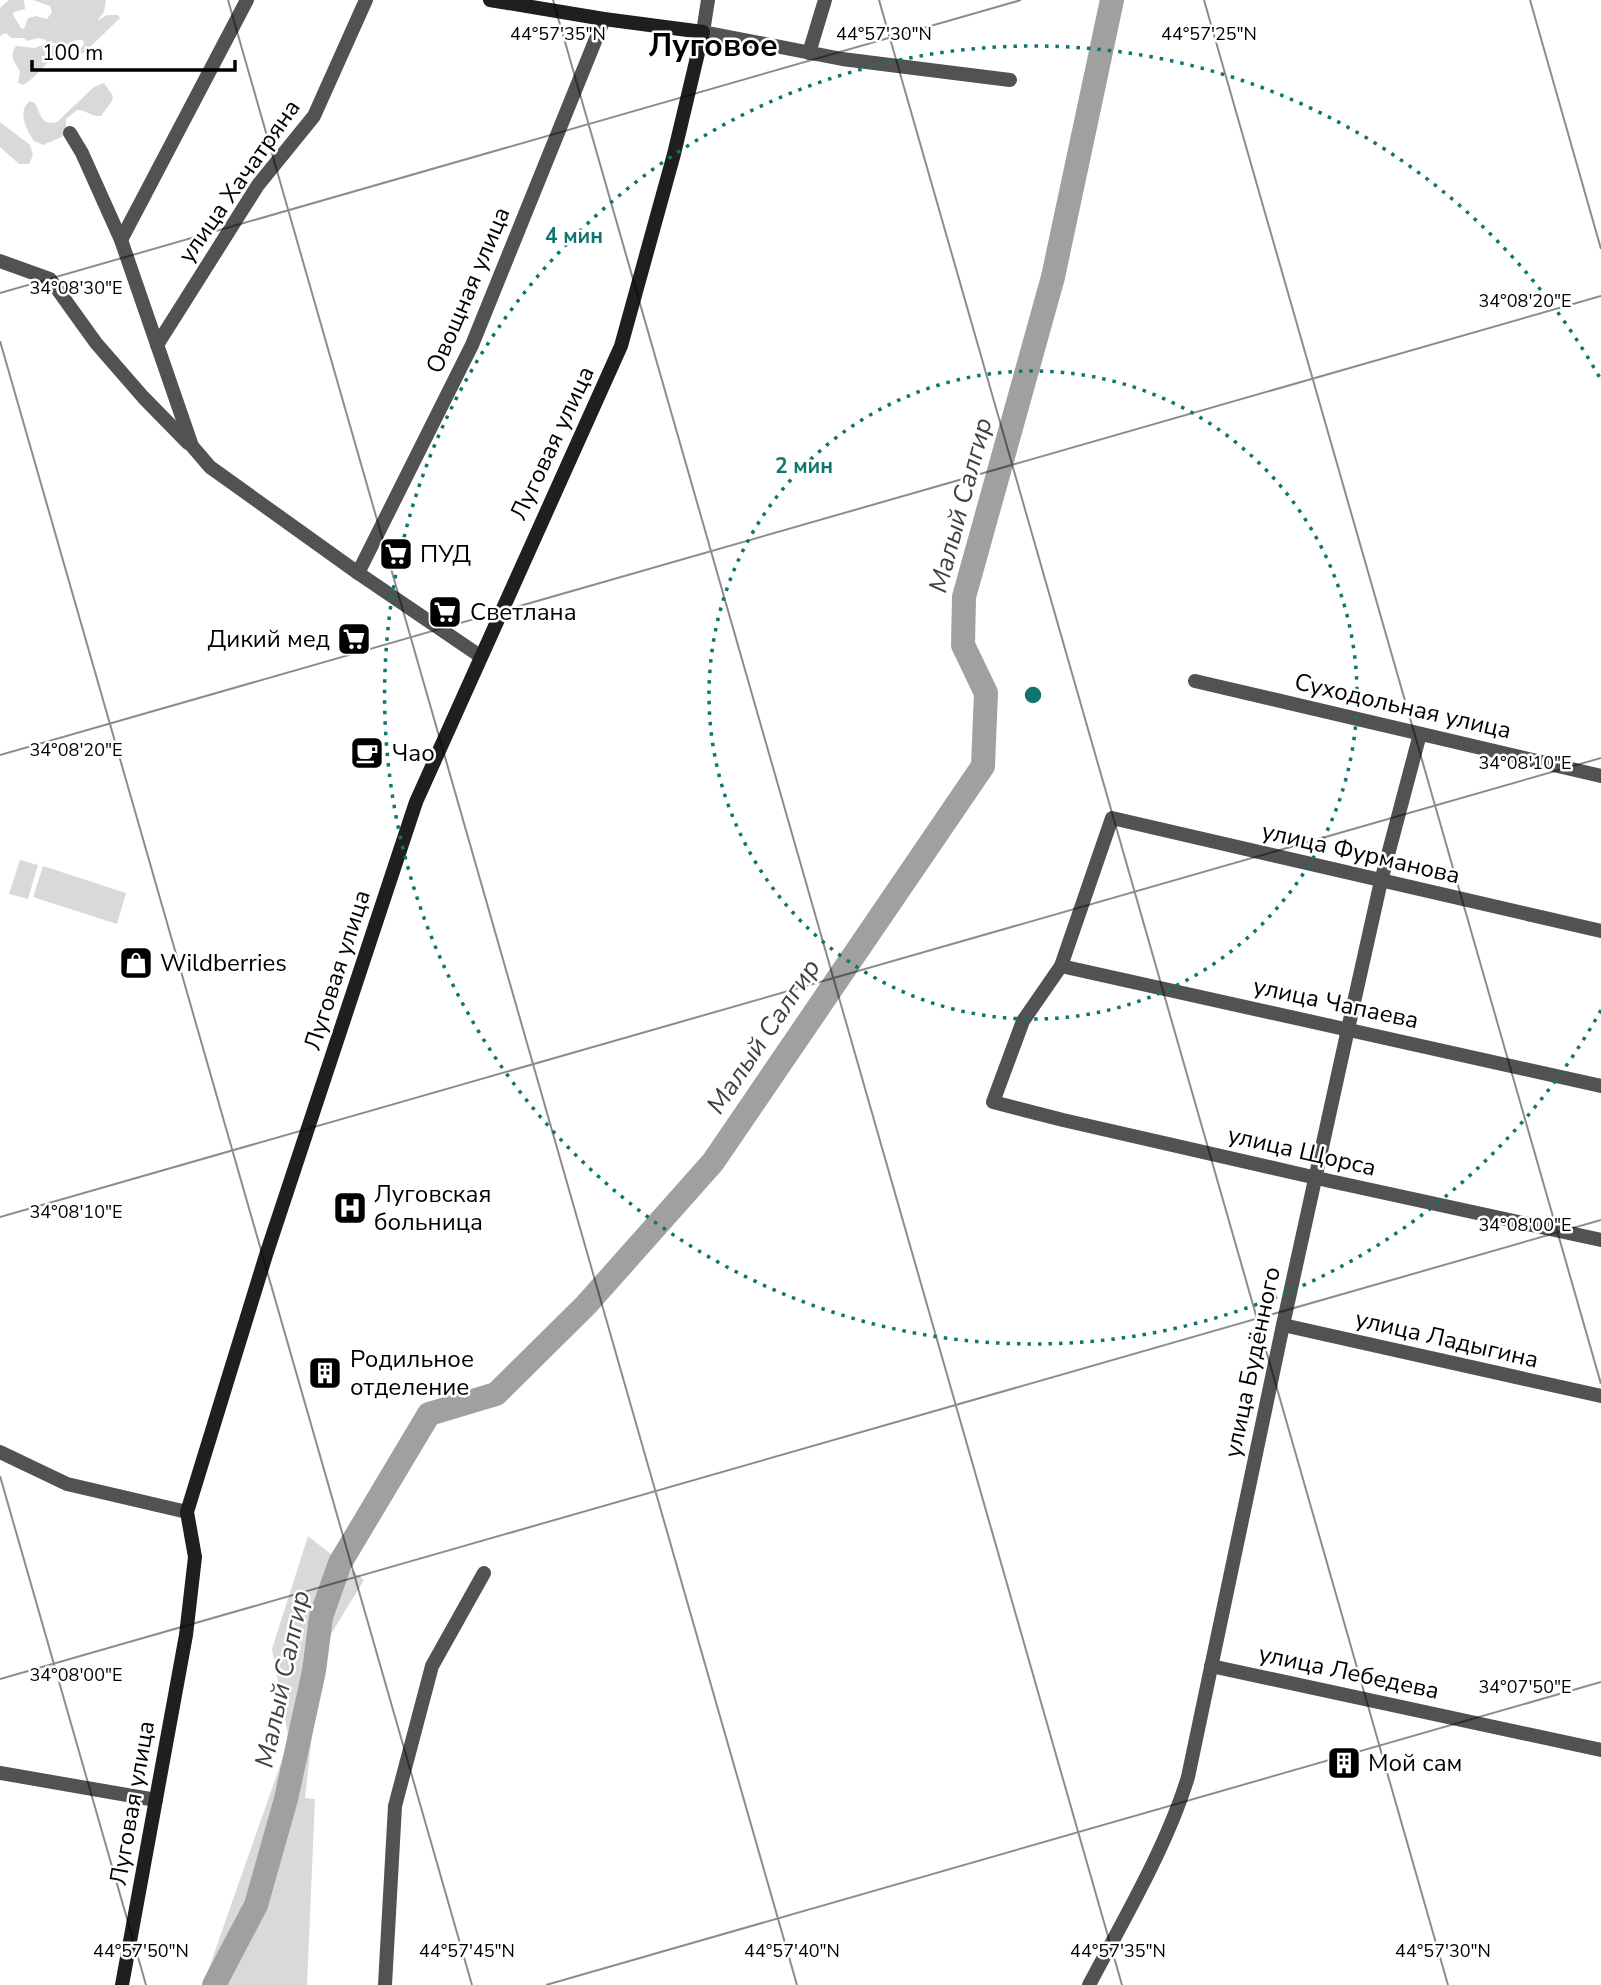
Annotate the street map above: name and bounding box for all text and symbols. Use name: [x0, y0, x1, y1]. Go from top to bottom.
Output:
text: 44°57'35"N: [510, 22, 606, 46]
text: 44°57'30"N: [836, 22, 932, 46]
text: 44°57'25"N: [1161, 22, 1257, 46]
district label: Луговое: [648, 24, 778, 67]
scale bar: [32, 28, 234, 72]
text: 100 m: [42, 39, 103, 67]
street label: улица Хачатряна: [171, 93, 307, 269]
street label: Овощная улица: [419, 202, 517, 378]
text: 4 мин: [545, 222, 603, 250]
text: 34°08'30"E: [30, 276, 123, 300]
text: 34°08'20"E: [1479, 289, 1572, 313]
street label: Луговая улица: [502, 361, 602, 525]
water label: Малый Салгир: [920, 414, 1001, 597]
text: 2 мин: [775, 452, 833, 480]
supermarket icon: ПУД: [377, 535, 415, 573]
place label: ПУД: [420, 538, 471, 570]
supermarket icon: Светлана: [426, 593, 464, 631]
place label: Светлана: [470, 596, 577, 628]
supermarket icon: Дикий мед: [335, 620, 373, 658]
place label: Дикий мед: [207, 623, 330, 655]
street label: Суходольная улица: [1291, 665, 1515, 747]
centre of rings: [1021, 683, 1045, 707]
cafe icon: Чао: [348, 734, 386, 772]
place label: Чао: [392, 737, 435, 769]
text: 34°08'20"E: [30, 738, 123, 762]
text: 34°08'10"E: [1479, 751, 1572, 775]
street label: улица Фурманова: [1259, 815, 1463, 891]
street label: Луговая улица: [296, 886, 378, 1054]
shop icon: Wildberries: [117, 944, 155, 982]
place label: Wildberries: [160, 947, 287, 979]
water label: Малый Салгир: [699, 952, 828, 1121]
street label: улица Чапаева: [1250, 970, 1422, 1036]
street label: улица Щорса: [1225, 1118, 1379, 1184]
place label: Луговская больница: [374, 1178, 491, 1238]
hospital icon: Луговская больница: [331, 1189, 369, 1227]
text: 34°08'10"E: [30, 1200, 123, 1224]
text: 34°08'00"E: [1479, 1213, 1572, 1237]
street label: улица Будённого: [1216, 1264, 1288, 1460]
street label: улица Ладыгина: [1352, 1302, 1542, 1376]
place label: Родильное отделение: [350, 1343, 474, 1403]
building icon: Родильное отделение: [306, 1354, 344, 1392]
water label: Малый Салгир: [247, 1587, 318, 1771]
street label: улица Лебедева: [1256, 1637, 1442, 1707]
text: 34°08'00"E: [30, 1663, 123, 1687]
text: 34°07'50"E: [1479, 1675, 1572, 1699]
street label: Луговая улица: [102, 1718, 162, 1888]
building icon: Мой сам: [1325, 1744, 1363, 1782]
place label: Мой сам: [1368, 1747, 1462, 1779]
text: 44°57'50"N: [93, 1939, 189, 1963]
text: 44°57'45"N: [419, 1939, 515, 1963]
text: 44°57'40"N: [744, 1939, 840, 1963]
text: 44°57'35"N: [1070, 1939, 1166, 1963]
text: 44°57'30"N: [1395, 1939, 1491, 1963]

